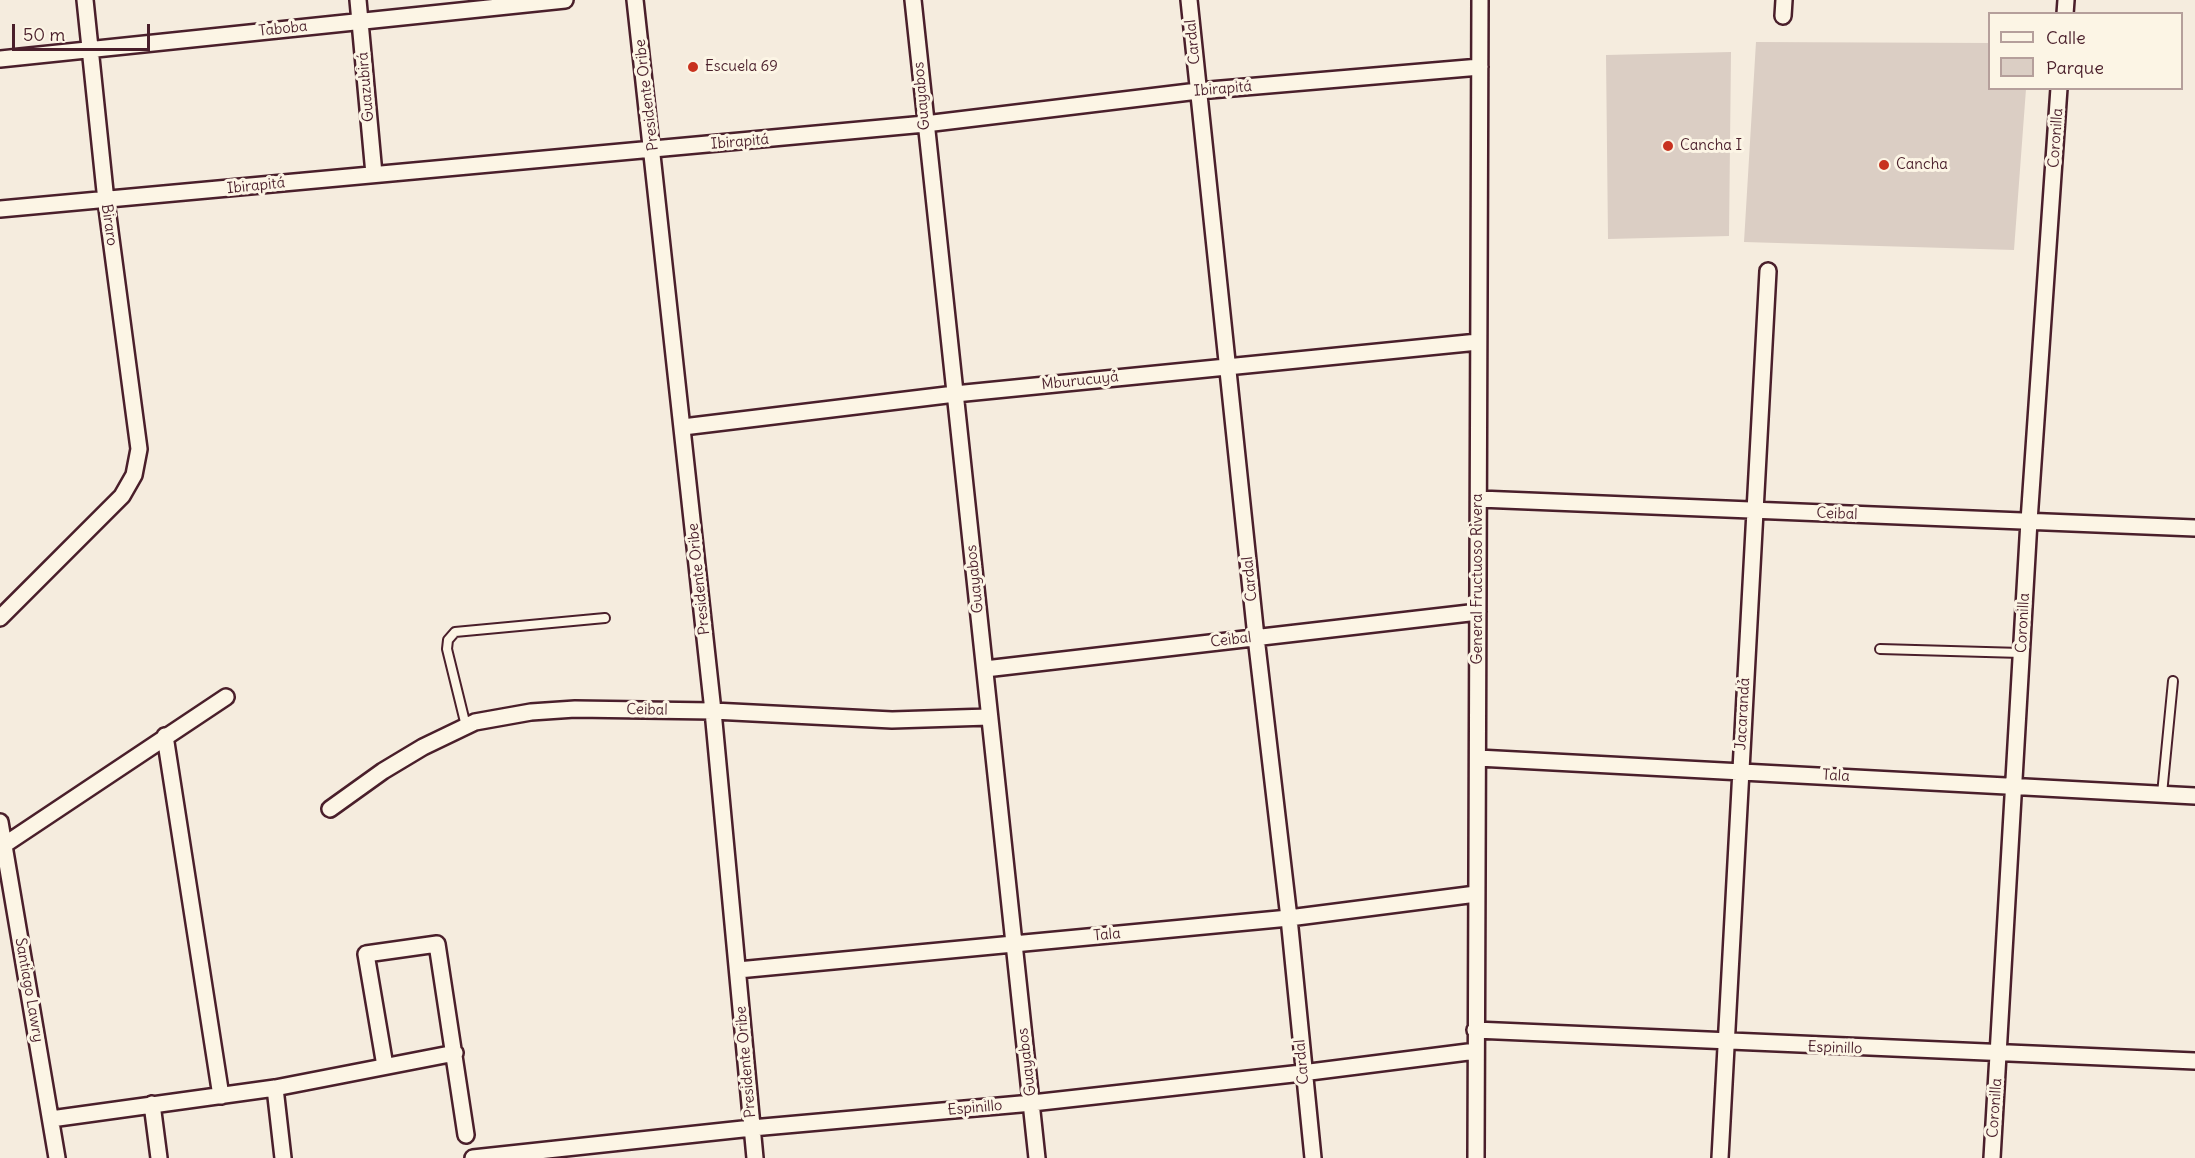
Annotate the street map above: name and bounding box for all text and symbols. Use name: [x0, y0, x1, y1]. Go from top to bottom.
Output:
scale bar: [15, 12, 153, 50]
legend: [1988, 12, 2183, 90]
street label: Taboba: [258, 17, 308, 41]
street label: Cardal: [1182, 19, 1204, 65]
text: 50 m: [23, 23, 65, 46]
text: Calle: [2046, 26, 2086, 49]
street label: Presidente Oribe: [631, 38, 663, 152]
street label: Guazubirá: [354, 51, 378, 123]
text: Parque: [2046, 56, 2104, 79]
place label: Escuela 69: [705, 58, 778, 76]
marker: Escuela 69: [686, 60, 700, 74]
street label: Guayabos: [910, 61, 934, 131]
street label: Ibirapitá: [1193, 77, 1253, 101]
street label: Coronilla: [2045, 107, 2067, 169]
street label: Ibirapitá: [710, 130, 770, 154]
place label: Cancha I: [1680, 137, 1742, 155]
marker: Cancha I: [1661, 139, 1675, 153]
place label: Cancha: [1896, 156, 1948, 174]
marker: Cancha: [1877, 158, 1891, 172]
street label: Ibirapitá: [226, 174, 286, 198]
street label: Biraro: [97, 203, 121, 247]
street label: Mburucuyá: [1041, 368, 1119, 394]
street label: General Fructuoso Rivera: [1469, 493, 1487, 665]
street label: Ceibal: [1816, 504, 1858, 524]
street label: Presidente Oribe: [684, 522, 714, 636]
street label: Guayabos: [962, 544, 988, 614]
street label: Cardal: [1239, 556, 1261, 602]
street label: Coronilla: [2012, 593, 2034, 653]
street label: Ceibal: [1209, 629, 1253, 651]
street label: Jacarandá: [1732, 677, 1754, 751]
street label: Ceibal: [626, 701, 668, 719]
street label: Tala: [1822, 766, 1850, 786]
street label: Tala: [1093, 925, 1121, 945]
street label: Santiago Lawry: [11, 936, 47, 1044]
street label: Presidente Oribe: [732, 1005, 760, 1119]
street label: Guayabos: [1014, 1027, 1040, 1097]
street label: Espinillo: [1807, 1038, 1863, 1058]
street label: Cardal: [1291, 1039, 1313, 1085]
street label: Coronilla: [1984, 1077, 2006, 1139]
street label: Espinillo: [947, 1097, 1003, 1119]

